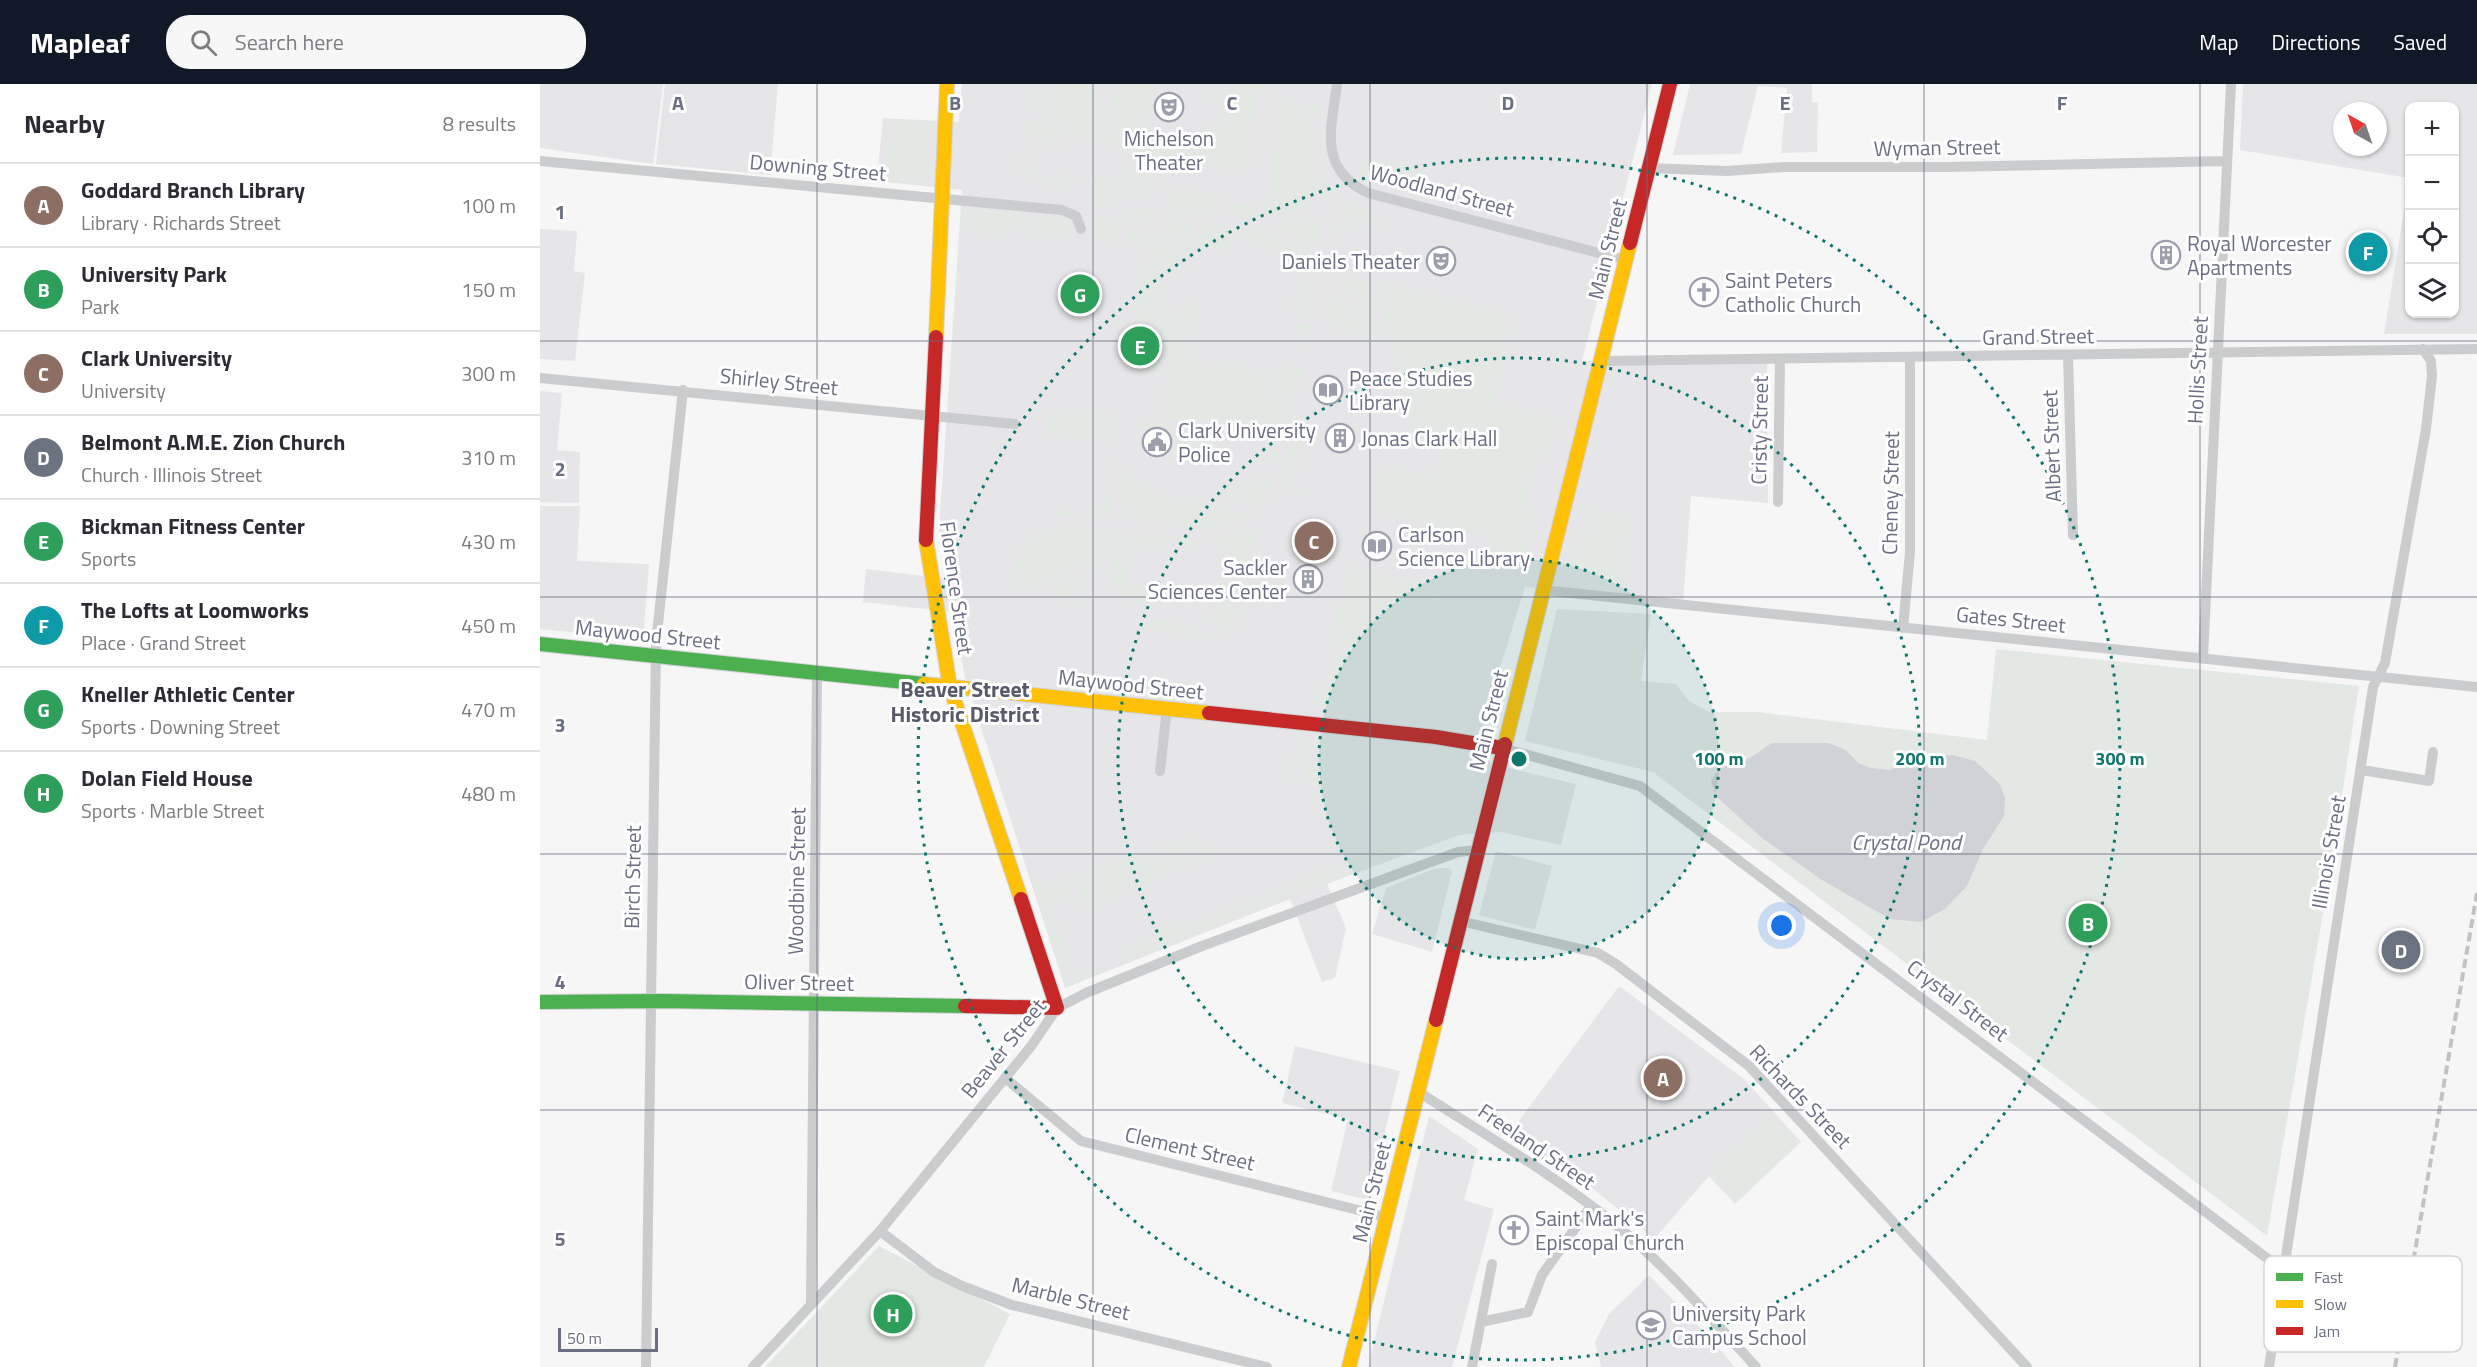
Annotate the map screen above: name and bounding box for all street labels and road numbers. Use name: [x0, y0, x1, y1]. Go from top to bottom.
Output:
street label: Wyman Street: [1873, 130, 2001, 164]
street label: Downing Street: [748, 145, 888, 189]
street label: Woodland Street: [1366, 155, 1518, 225]
street label: Main Street: [1579, 195, 1635, 303]
street label: Hollis Street: [2178, 315, 2216, 425]
street label: Grand Street: [1982, 319, 2095, 353]
street label: Shirley Street: [718, 359, 840, 403]
street label: Cristy Street: [1742, 374, 1776, 485]
street label: Albert Street: [2033, 389, 2069, 503]
street label: Cheney Street: [1873, 430, 1907, 555]
street label: Florence Street: [932, 519, 982, 657]
street label: Gates Street: [1955, 597, 2068, 641]
street label: Maywood Street: [574, 610, 723, 658]
street label: Maywood Street: [1057, 660, 1206, 708]
street label: Main Street: [1460, 666, 1516, 774]
street label: Illinois Street: [2302, 792, 2354, 911]
street label: Woodbine Street: [779, 806, 813, 955]
street label: Birch Street: [615, 824, 649, 929]
street label: Crystal Street: [1901, 951, 2016, 1049]
street label: Oliver Street: [744, 965, 855, 999]
street label: Beaver Street: [953, 991, 1054, 1105]
street label: Richards Street: [1743, 1036, 1860, 1156]
street label: Freeland Street: [1472, 1095, 1603, 1197]
street label: Clement Street: [1122, 1118, 1259, 1179]
street label: Main Street: [1343, 1138, 1399, 1246]
street label: Marble Street: [1009, 1268, 1134, 1328]

